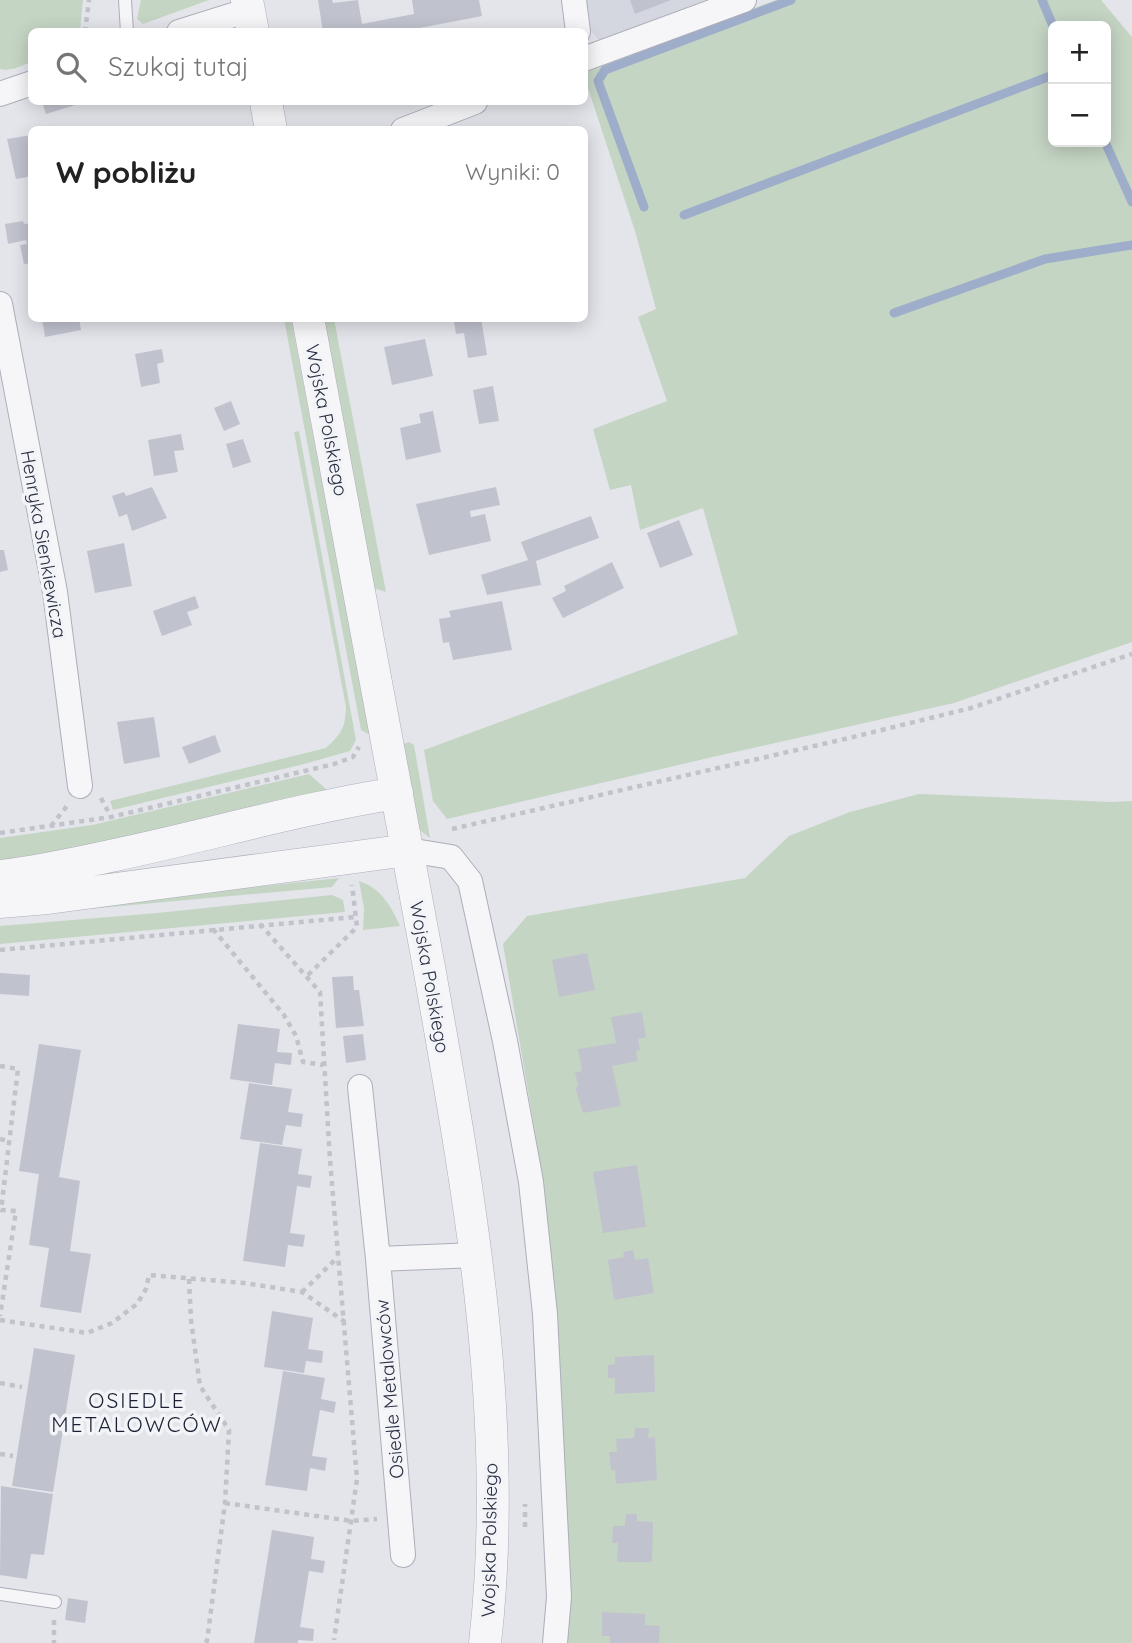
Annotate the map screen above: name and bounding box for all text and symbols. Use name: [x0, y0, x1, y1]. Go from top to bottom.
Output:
map controls: [1048, 21, 1111, 147]
button: +: [1048, 21, 1111, 84]
search box: [28, 28, 588, 105]
icon: search: [52, 48, 90, 86]
text: Szukaj tutaj: [108, 50, 249, 83]
button: −: [1048, 84, 1111, 147]
text: W pobliżu: [56, 153, 196, 191]
text: Wyniki: 0: [465, 157, 560, 186]
street label: Wojska Polskiego: [301, 342, 353, 498]
street label: Henryka Sienkiewicza: [16, 448, 72, 640]
street label: Wojska Polskiego: [405, 899, 455, 1055]
street label: Osiedle Metalowców: [369, 1298, 409, 1480]
district label: OSIEDLE METALOWCÓW: [51, 1387, 223, 1437]
street label: Wojska Polskiego: [476, 1463, 502, 1617]

